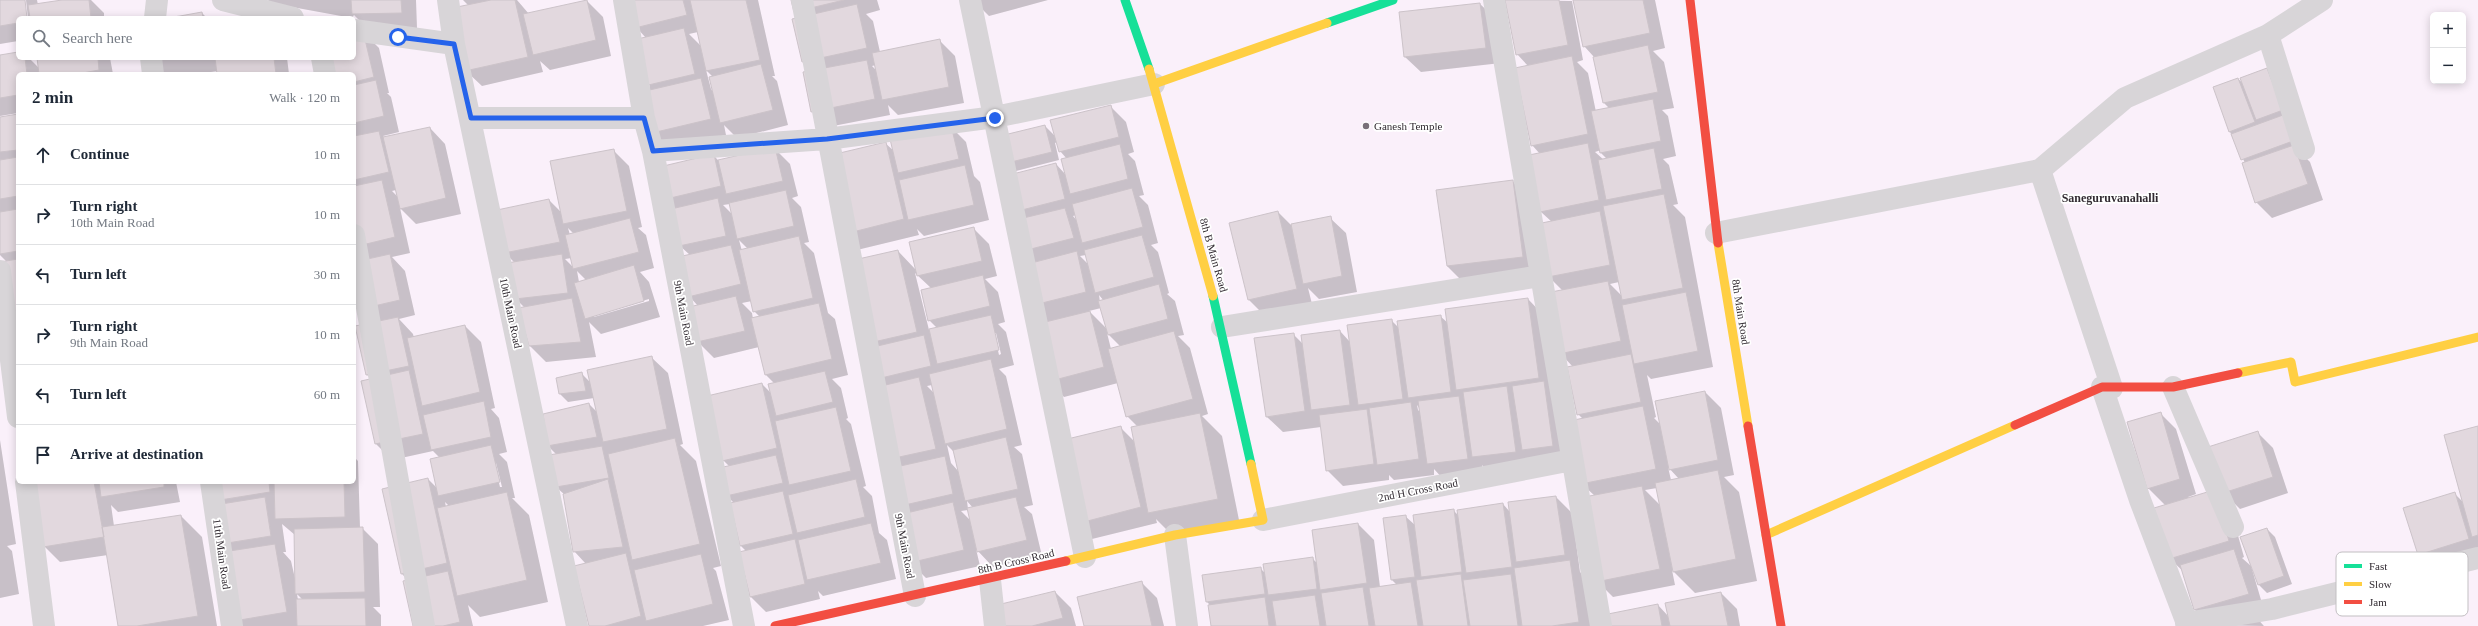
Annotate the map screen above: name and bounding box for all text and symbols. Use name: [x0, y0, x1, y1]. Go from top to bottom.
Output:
map controls: [2430, 12, 2466, 84]
button: +: [2430, 12, 2466, 48]
search box: [16, 16, 356, 60]
icon: search: [30, 27, 52, 49]
route start: [389, 28, 407, 46]
text: Search here: [62, 30, 132, 46]
button: −: [2430, 48, 2466, 84]
text: 2 min: [32, 88, 73, 107]
text: Walk · 120 m: [269, 90, 340, 105]
route end: [986, 109, 1004, 127]
place label: Ganesh Temple: [1374, 120, 1442, 132]
marker: Ganesh Temple: [1361, 121, 1371, 131]
icon: ahead: [32, 144, 54, 166]
text: Continue: [70, 146, 129, 162]
text: 10 m: [314, 147, 340, 162]
district label: Saneguruvanahalli: [2062, 191, 2159, 205]
text: Turn right: [70, 198, 137, 214]
icon: right: [32, 204, 54, 226]
text: 10 m: [314, 207, 340, 222]
text: 10th Main Road: [70, 215, 155, 230]
street label: 8th B Main Road: [1198, 217, 1230, 294]
icon: left: [32, 264, 54, 286]
text: Turn left: [70, 266, 127, 282]
text: 30 m: [314, 267, 340, 282]
street label: 10th Main Road: [498, 277, 524, 350]
street label: 8th Main Road: [1730, 278, 1752, 346]
street label: 9th Main Road: [672, 279, 696, 347]
text: Turn right: [70, 318, 137, 334]
icon: right: [32, 324, 54, 346]
text: 10 m: [314, 327, 340, 342]
text: 9th Main Road: [70, 335, 148, 350]
icon: left: [32, 384, 54, 406]
text: Turn left: [70, 386, 127, 402]
text: 60 m: [314, 387, 340, 402]
icon: arrive: [32, 444, 54, 466]
text: Arrive at destination: [70, 446, 203, 462]
street label: 2nd H Cross Road: [1377, 476, 1459, 504]
street label: 9th Main Road: [893, 512, 917, 580]
street label: 11th Main Road: [211, 518, 233, 591]
street label: 8th B Cross Road: [977, 546, 1056, 576]
legend: [2336, 552, 2468, 616]
text: Fast: [2369, 560, 2387, 572]
text: Slow: [2369, 578, 2392, 590]
text: Jam: [2369, 596, 2387, 608]

